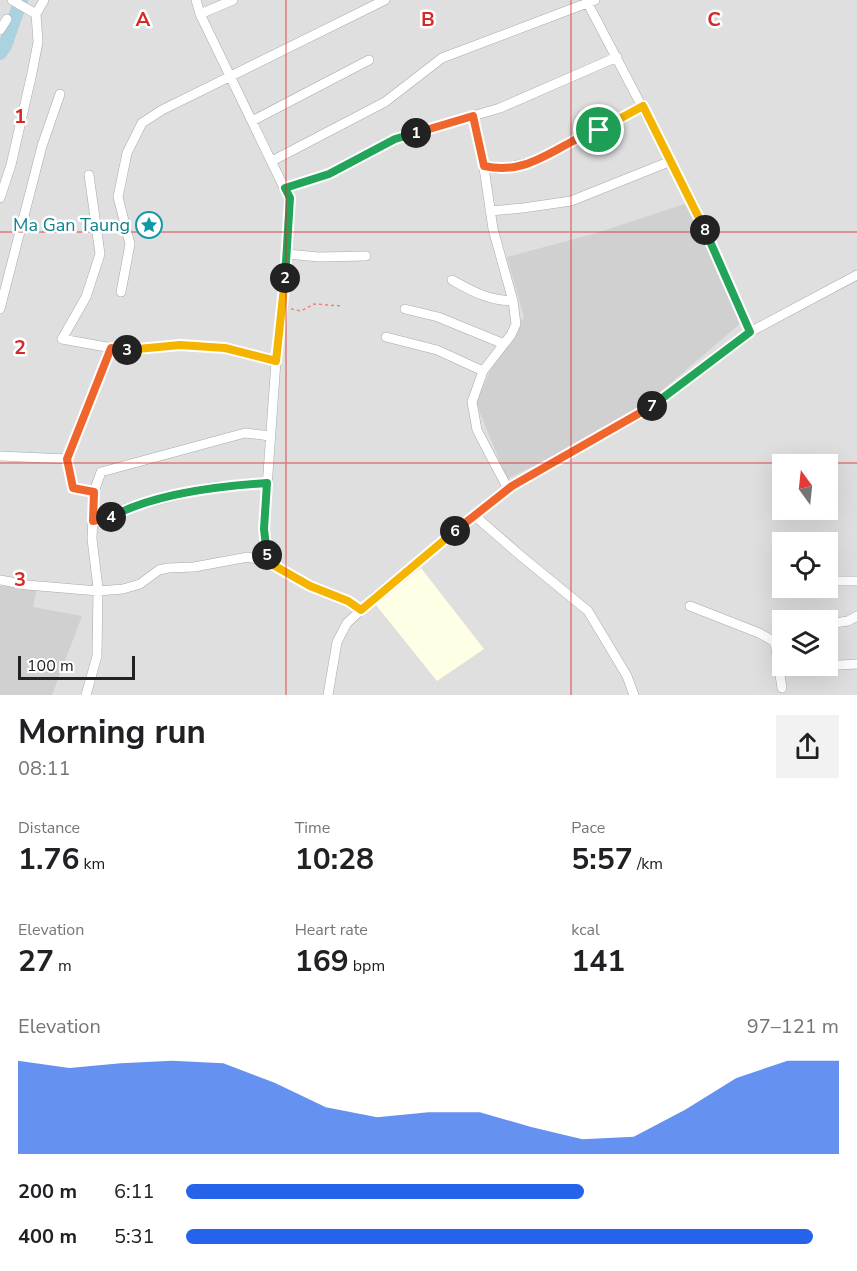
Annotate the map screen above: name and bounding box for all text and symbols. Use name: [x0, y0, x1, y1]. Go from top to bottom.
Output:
text: A: [136, 6, 151, 33]
text: B: [421, 6, 435, 33]
text: C: [707, 6, 721, 33]
text: 1: [14, 103, 26, 130]
pin: [573, 104, 624, 155]
icon: arrive: [582, 113, 615, 146]
pin: 1: [401, 118, 431, 148]
text: 1: [411, 122, 421, 144]
place icon: Ma Gan Taung: [134, 210, 164, 240]
place label: Ma Gan Taung: [13, 213, 130, 237]
pin: 8: [690, 215, 720, 245]
text: 8: [700, 219, 710, 241]
pin: 2: [270, 263, 300, 293]
text: 2: [280, 267, 290, 289]
text: 2: [14, 334, 26, 361]
pin: 3: [112, 335, 142, 365]
text: 3: [122, 339, 132, 361]
pin: 7: [637, 391, 667, 421]
text: 7: [647, 395, 657, 417]
north arrow: [772, 454, 838, 520]
map controls: [772, 454, 838, 676]
pin: 4: [96, 502, 126, 532]
text: 4: [106, 506, 116, 528]
pin: 6: [440, 516, 470, 546]
text: 6: [450, 520, 460, 542]
button: locate: [772, 532, 838, 598]
pin: 5: [252, 540, 282, 570]
text: 5: [262, 544, 272, 566]
text: 3: [14, 566, 26, 593]
button: layers: [772, 610, 838, 676]
scale bar: [18, 653, 135, 680]
text: 100 m: [27, 655, 74, 677]
text: Morning run: [18, 710, 206, 755]
button: share: [776, 715, 839, 778]
text: 08:11: [18, 755, 71, 782]
text: Distance: [18, 817, 80, 839]
text: Time: [295, 817, 330, 839]
text: Pace: [571, 817, 605, 839]
text: 1.76: [18, 839, 79, 880]
text: 10:28: [295, 839, 374, 880]
text: 5:57: [571, 839, 633, 880]
text: km: [79, 853, 105, 875]
text: /km: [633, 853, 663, 875]
text: Elevation: [18, 919, 84, 941]
text: Heart rate: [295, 919, 368, 941]
text: kcal: [571, 919, 600, 941]
text: 27: [18, 941, 54, 982]
text: 169: [295, 941, 349, 982]
text: 141: [571, 941, 625, 982]
text: m: [54, 955, 72, 977]
text: bpm: [349, 955, 385, 977]
text: Elevation: [18, 1013, 101, 1040]
text: 97–121 m: [747, 1013, 839, 1040]
text: 200 m: [18, 1178, 77, 1205]
text: 6:11: [114, 1178, 155, 1205]
text: 400 m: [18, 1223, 77, 1250]
text: 5:31: [114, 1223, 155, 1250]

